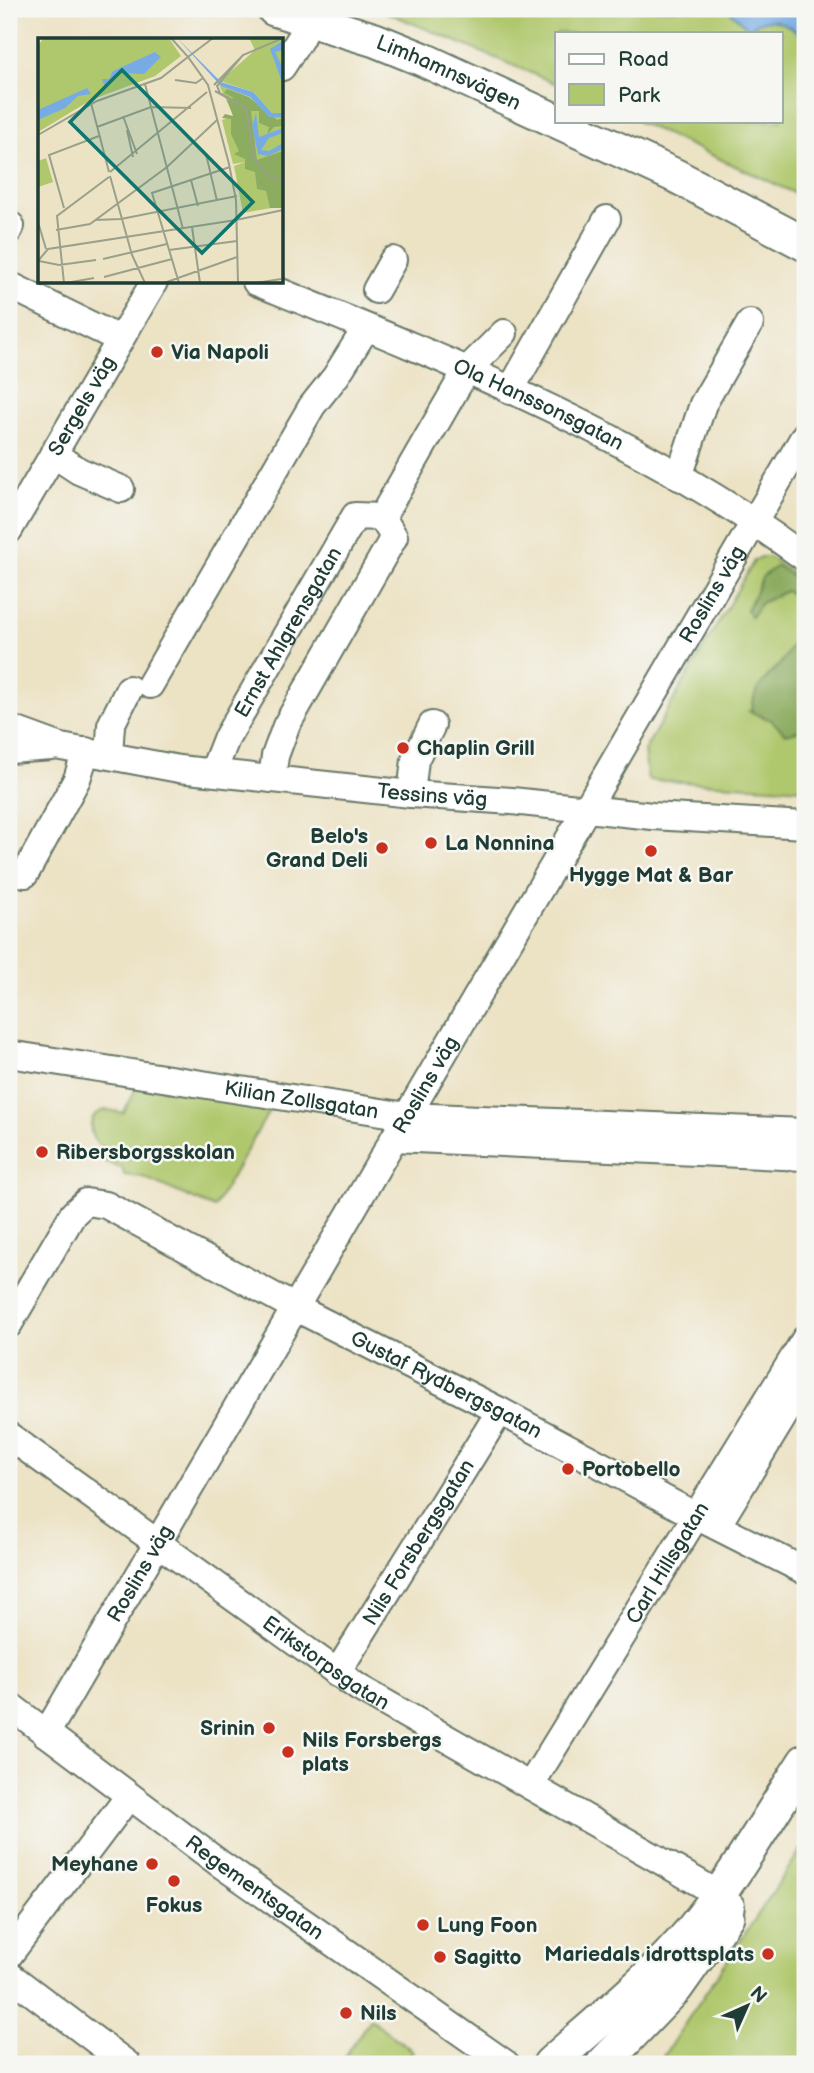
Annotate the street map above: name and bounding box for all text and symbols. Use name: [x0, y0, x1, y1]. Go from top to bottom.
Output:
street label: Limhamnsvägen: [372, 30, 525, 116]
legend: [555, 32, 782, 122]
inset map: [38, 38, 284, 284]
text: Road: [618, 47, 669, 72]
text: Park: [618, 83, 661, 108]
place label: Via Napoli: [171, 340, 269, 365]
marker: Via Napoli: [149, 344, 165, 360]
street label: Sergels väg: [43, 351, 121, 460]
street label: Ola Hanssonsgatan: [449, 354, 628, 456]
street label: Roslins väg: [674, 541, 751, 648]
street label: Ernst Ahlgrensgatan: [229, 543, 347, 722]
place label: Chaplin Grill: [417, 736, 535, 761]
marker: Chaplin Grill: [395, 740, 411, 756]
street label: Tessins väg: [376, 778, 488, 812]
place label: Belo's Grand Deli: [266, 824, 368, 873]
place label: La Nonnina: [445, 831, 555, 856]
marker: La Nonnina: [423, 835, 439, 851]
marker: Belo's Grand Deli: [374, 840, 390, 856]
marker: Hygge Mat & Bar: [643, 843, 659, 859]
place label: Hygge Mat & Bar: [569, 863, 734, 888]
street label: Roslins väg: [388, 1032, 464, 1138]
street label: Kilian Zollsgatan: [223, 1076, 380, 1124]
place label: Ribersborgsskolan: [56, 1140, 235, 1165]
marker: Ribersborgsskolan: [34, 1144, 50, 1160]
street label: Gustaf Rydbergsgatan: [346, 1326, 546, 1444]
street label: Nils Forsbergsgatan: [358, 1455, 480, 1630]
place label: Portobello: [582, 1457, 681, 1482]
marker: Portobello: [560, 1461, 576, 1477]
street label: Carl Hillsgatan: [621, 1498, 715, 1629]
street label: Roslins väg: [102, 1520, 178, 1627]
street label: Erikstorpsgatan: [258, 1611, 394, 1716]
place label: Srinin: [200, 1716, 255, 1741]
marker: Srinin: [261, 1720, 277, 1736]
place label: Nils Forsbergs plats: [302, 1728, 442, 1777]
marker: Nils Forsbergs plats: [280, 1744, 296, 1760]
street label: Regementsgatan: [180, 1830, 328, 1945]
place label: Meyhane: [51, 1852, 138, 1877]
marker: Meyhane: [144, 1856, 160, 1872]
marker: Fokus: [166, 1873, 182, 1889]
place label: Fokus: [146, 1893, 202, 1918]
place label: Lung Foon: [437, 1913, 537, 1938]
marker: Lung Foon: [415, 1917, 431, 1933]
place label: Mariedals idrottsplats: [544, 1942, 754, 1967]
place label: Sagitto: [454, 1945, 522, 1970]
marker: Mariedals idrottsplats: [760, 1946, 776, 1962]
marker: Sagitto: [432, 1949, 448, 1965]
north arrow: [712, 1972, 782, 2042]
text: N: [745, 1982, 771, 2008]
place label: Nils: [360, 2001, 397, 2026]
marker: Nils: [338, 2005, 354, 2021]

